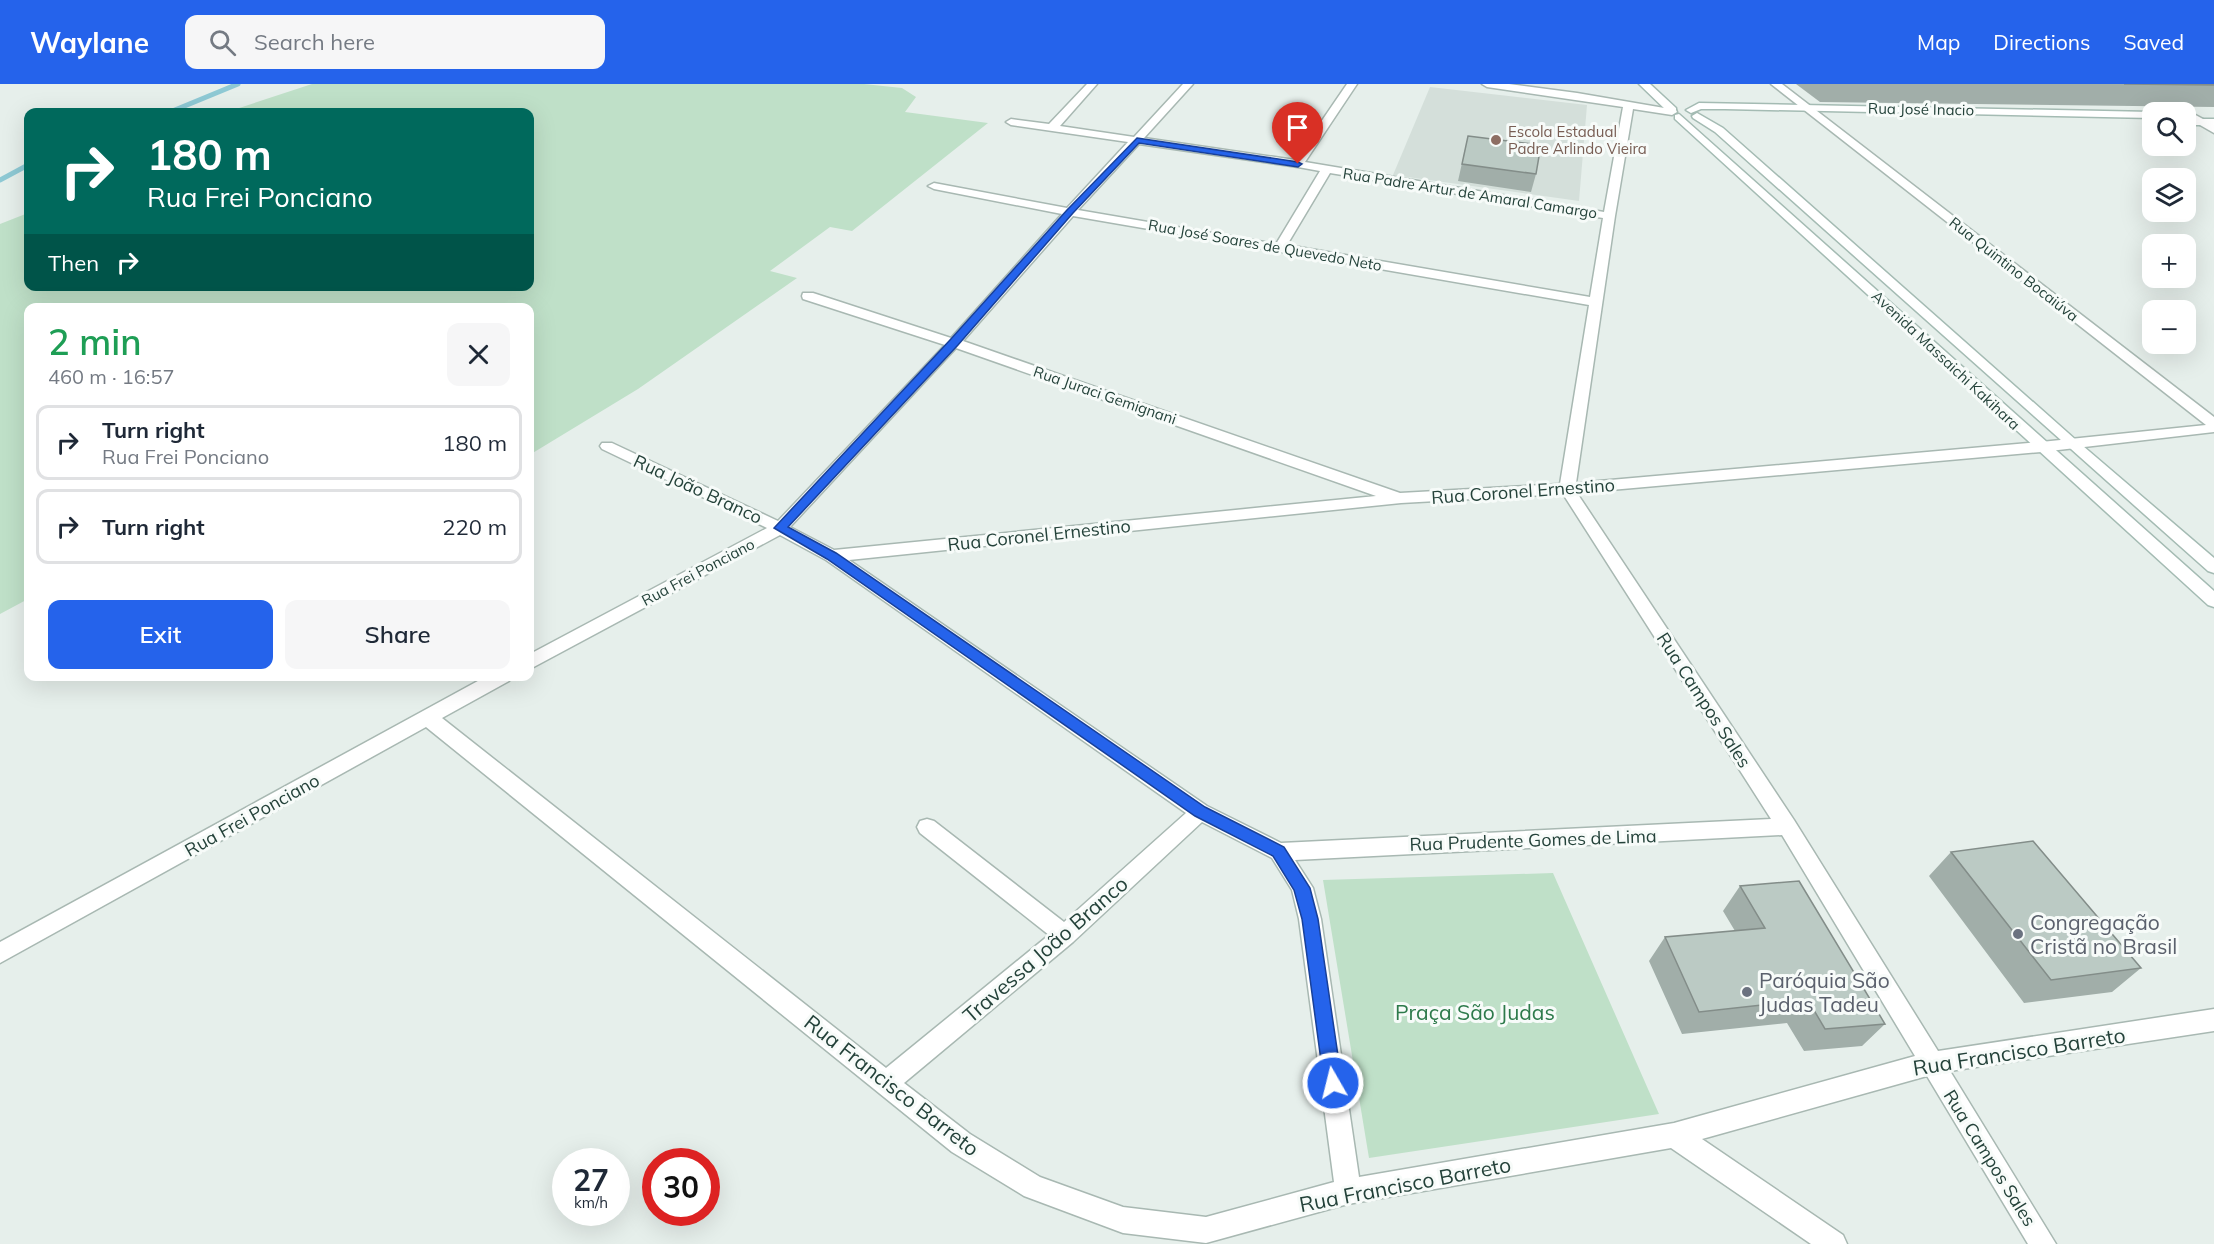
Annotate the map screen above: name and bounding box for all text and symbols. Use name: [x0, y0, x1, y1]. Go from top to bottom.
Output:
search box: [185, 15, 605, 69]
text: Waylane: [30, 25, 149, 60]
icon: search: [206, 26, 239, 59]
text: Search here: [254, 28, 375, 56]
text: Map: [1917, 29, 1960, 55]
text: Directions: [1993, 29, 2090, 55]
text: Saved: [2123, 29, 2184, 55]
street label: Rua José Inacio: [1868, 99, 1974, 119]
pin: [1272, 102, 1323, 164]
map controls: [2142, 102, 2196, 354]
button: search: [2142, 102, 2196, 156]
icon: arrive: [1281, 111, 1314, 144]
place label: Escola Estadual Padre Arlindo Vieira: [1508, 122, 1647, 158]
text: 180 m: [147, 128, 272, 181]
icon: right: [48, 132, 126, 210]
marker: Escola Estadual Padre Arlindo Vieira: [1489, 133, 1503, 147]
street label: Rua Padre Artur de Amaral Camargo: [1342, 164, 1598, 222]
button: layers: [2142, 168, 2196, 222]
text: Rua Frei Ponciano: [147, 180, 373, 214]
street label: Rua Quintino Bocaiúva: [1946, 213, 2082, 325]
street label: Rua José Soares de Quevedo Neto: [1147, 215, 1383, 275]
button: +: [2142, 234, 2196, 288]
icon: right: [111, 246, 144, 279]
text: Then: [48, 249, 99, 277]
street label: Avenida Massaichi Kakihara: [1868, 286, 2024, 434]
button: −: [2142, 300, 2196, 354]
text: 2 min: [48, 319, 142, 364]
button: close: [447, 323, 510, 386]
street label: Rua Juraci Gemignani: [1031, 362, 1179, 428]
text: 460 m · 16:57: [48, 364, 174, 389]
text: Turn right: [102, 416, 205, 444]
icon: right: [51, 426, 84, 459]
text: 180 m: [442, 429, 507, 457]
text: Rua Frei Ponciano: [102, 444, 269, 469]
street label: Rua João Branco: [630, 449, 766, 529]
street label: Rua Coronel Ernestino: [1430, 473, 1616, 509]
icon: right: [51, 510, 84, 543]
text: Turn right: [102, 513, 205, 541]
text: 220 m: [442, 513, 507, 541]
street label: Rua Coronel Ernestino: [946, 514, 1132, 556]
street label: Rua Frei Ponciano: [638, 534, 758, 610]
button: Exit: [48, 600, 273, 669]
button: Share: [285, 600, 510, 669]
street label: Rua Campos Sales: [1652, 628, 1756, 772]
street label: Rua Frei Ponciano: [181, 768, 323, 862]
street label: Rua Prudente Gomes de Lima: [1409, 824, 1657, 856]
street label: Travessa João Branco: [957, 870, 1133, 1028]
place label: Congregação Cristã no Brasil: [2030, 909, 2177, 959]
marker: Congregação Cristã no Brasil: [2011, 927, 2025, 941]
place label: Paróquia São Judas Tadeu: [1759, 967, 1890, 1017]
marker: Paróquia São Judas Tadeu: [1740, 985, 1754, 999]
park label: Praça São Judas: [1395, 999, 1555, 1025]
street label: Rua Francisco Barreto: [799, 1009, 985, 1161]
street label: Rua Francisco Barreto: [1911, 1021, 2127, 1081]
position arrow: [1301, 1051, 1365, 1115]
street label: Rua Campos Sales: [1939, 1085, 2041, 1231]
speed limit sign: 30: [642, 1148, 720, 1226]
street label: Rua Francisco Barreto: [1297, 1151, 1513, 1217]
text: 27: [573, 1161, 609, 1199]
text: km/h: [574, 1193, 608, 1212]

